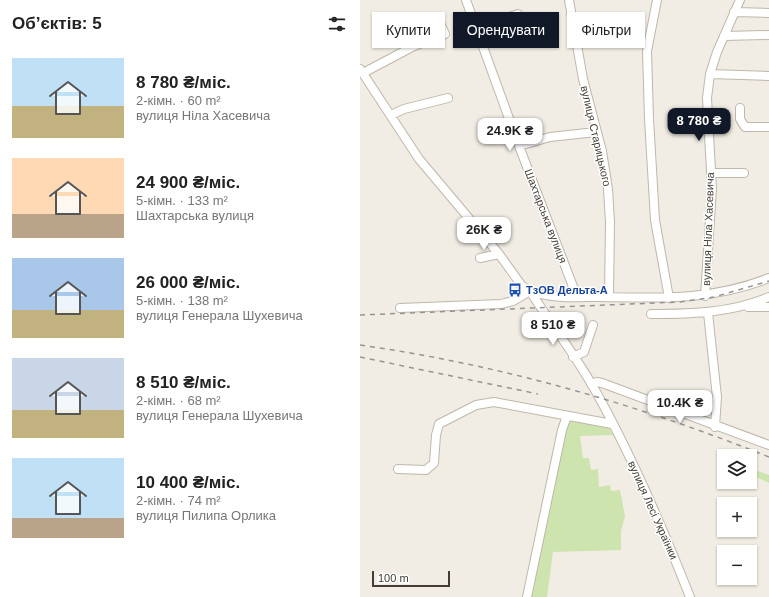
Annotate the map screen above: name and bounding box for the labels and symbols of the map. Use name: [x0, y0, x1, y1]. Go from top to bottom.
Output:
street label: вулиця Старицького: [579, 84, 613, 188]
pin: 8 780 ₴: [662, 108, 736, 142]
pin: 24.9K ₴: [473, 118, 547, 152]
street label: Шахтарська вулиця: [523, 167, 570, 265]
street label: вулиця Ніла Хасевича: [700, 171, 716, 286]
pin: 26K ₴: [456, 217, 512, 251]
bus stop icon: ТзОВ Дельта-А: [507, 282, 523, 298]
place label: ТзОВ Дельта-А: [526, 284, 608, 296]
pin: 8 510 ₴: [516, 312, 590, 346]
pin: 10.4K ₴: [643, 390, 717, 424]
street label: вулиця Лесі Українки: [626, 459, 680, 561]
scale bar: [372, 569, 450, 588]

